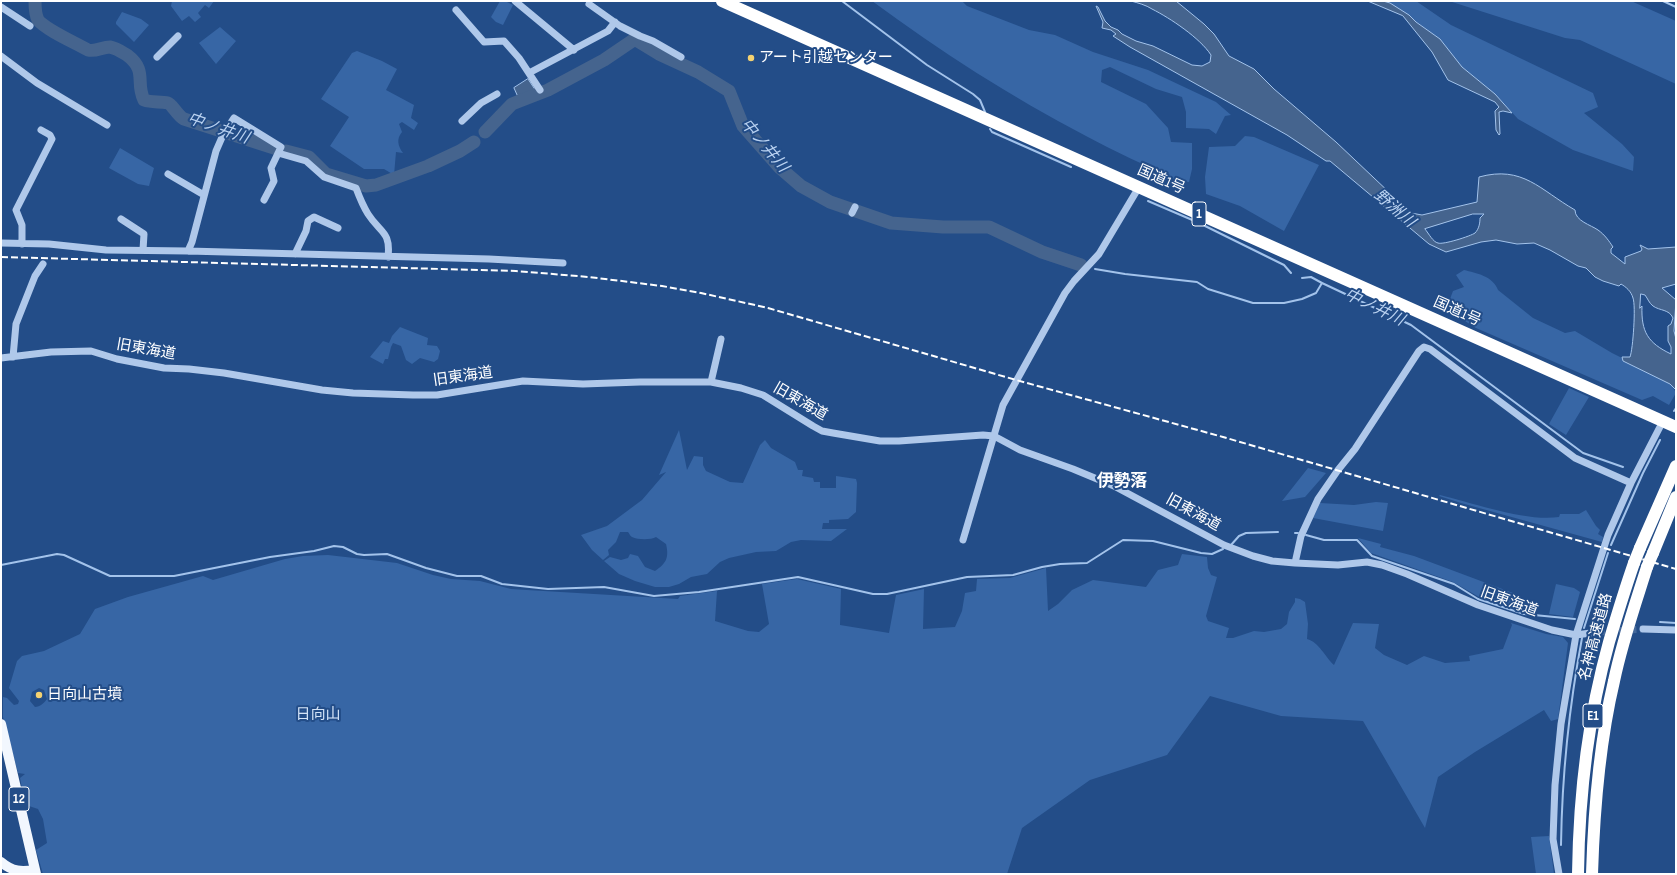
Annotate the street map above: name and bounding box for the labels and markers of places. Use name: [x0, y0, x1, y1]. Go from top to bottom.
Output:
place label: アート引越センター: [759, 49, 893, 67]
marker: アート引越センター: [746, 53, 756, 63]
place label: 日向山古墳: [47, 686, 122, 704]
marker: 日向山古墳: [34, 690, 44, 700]

